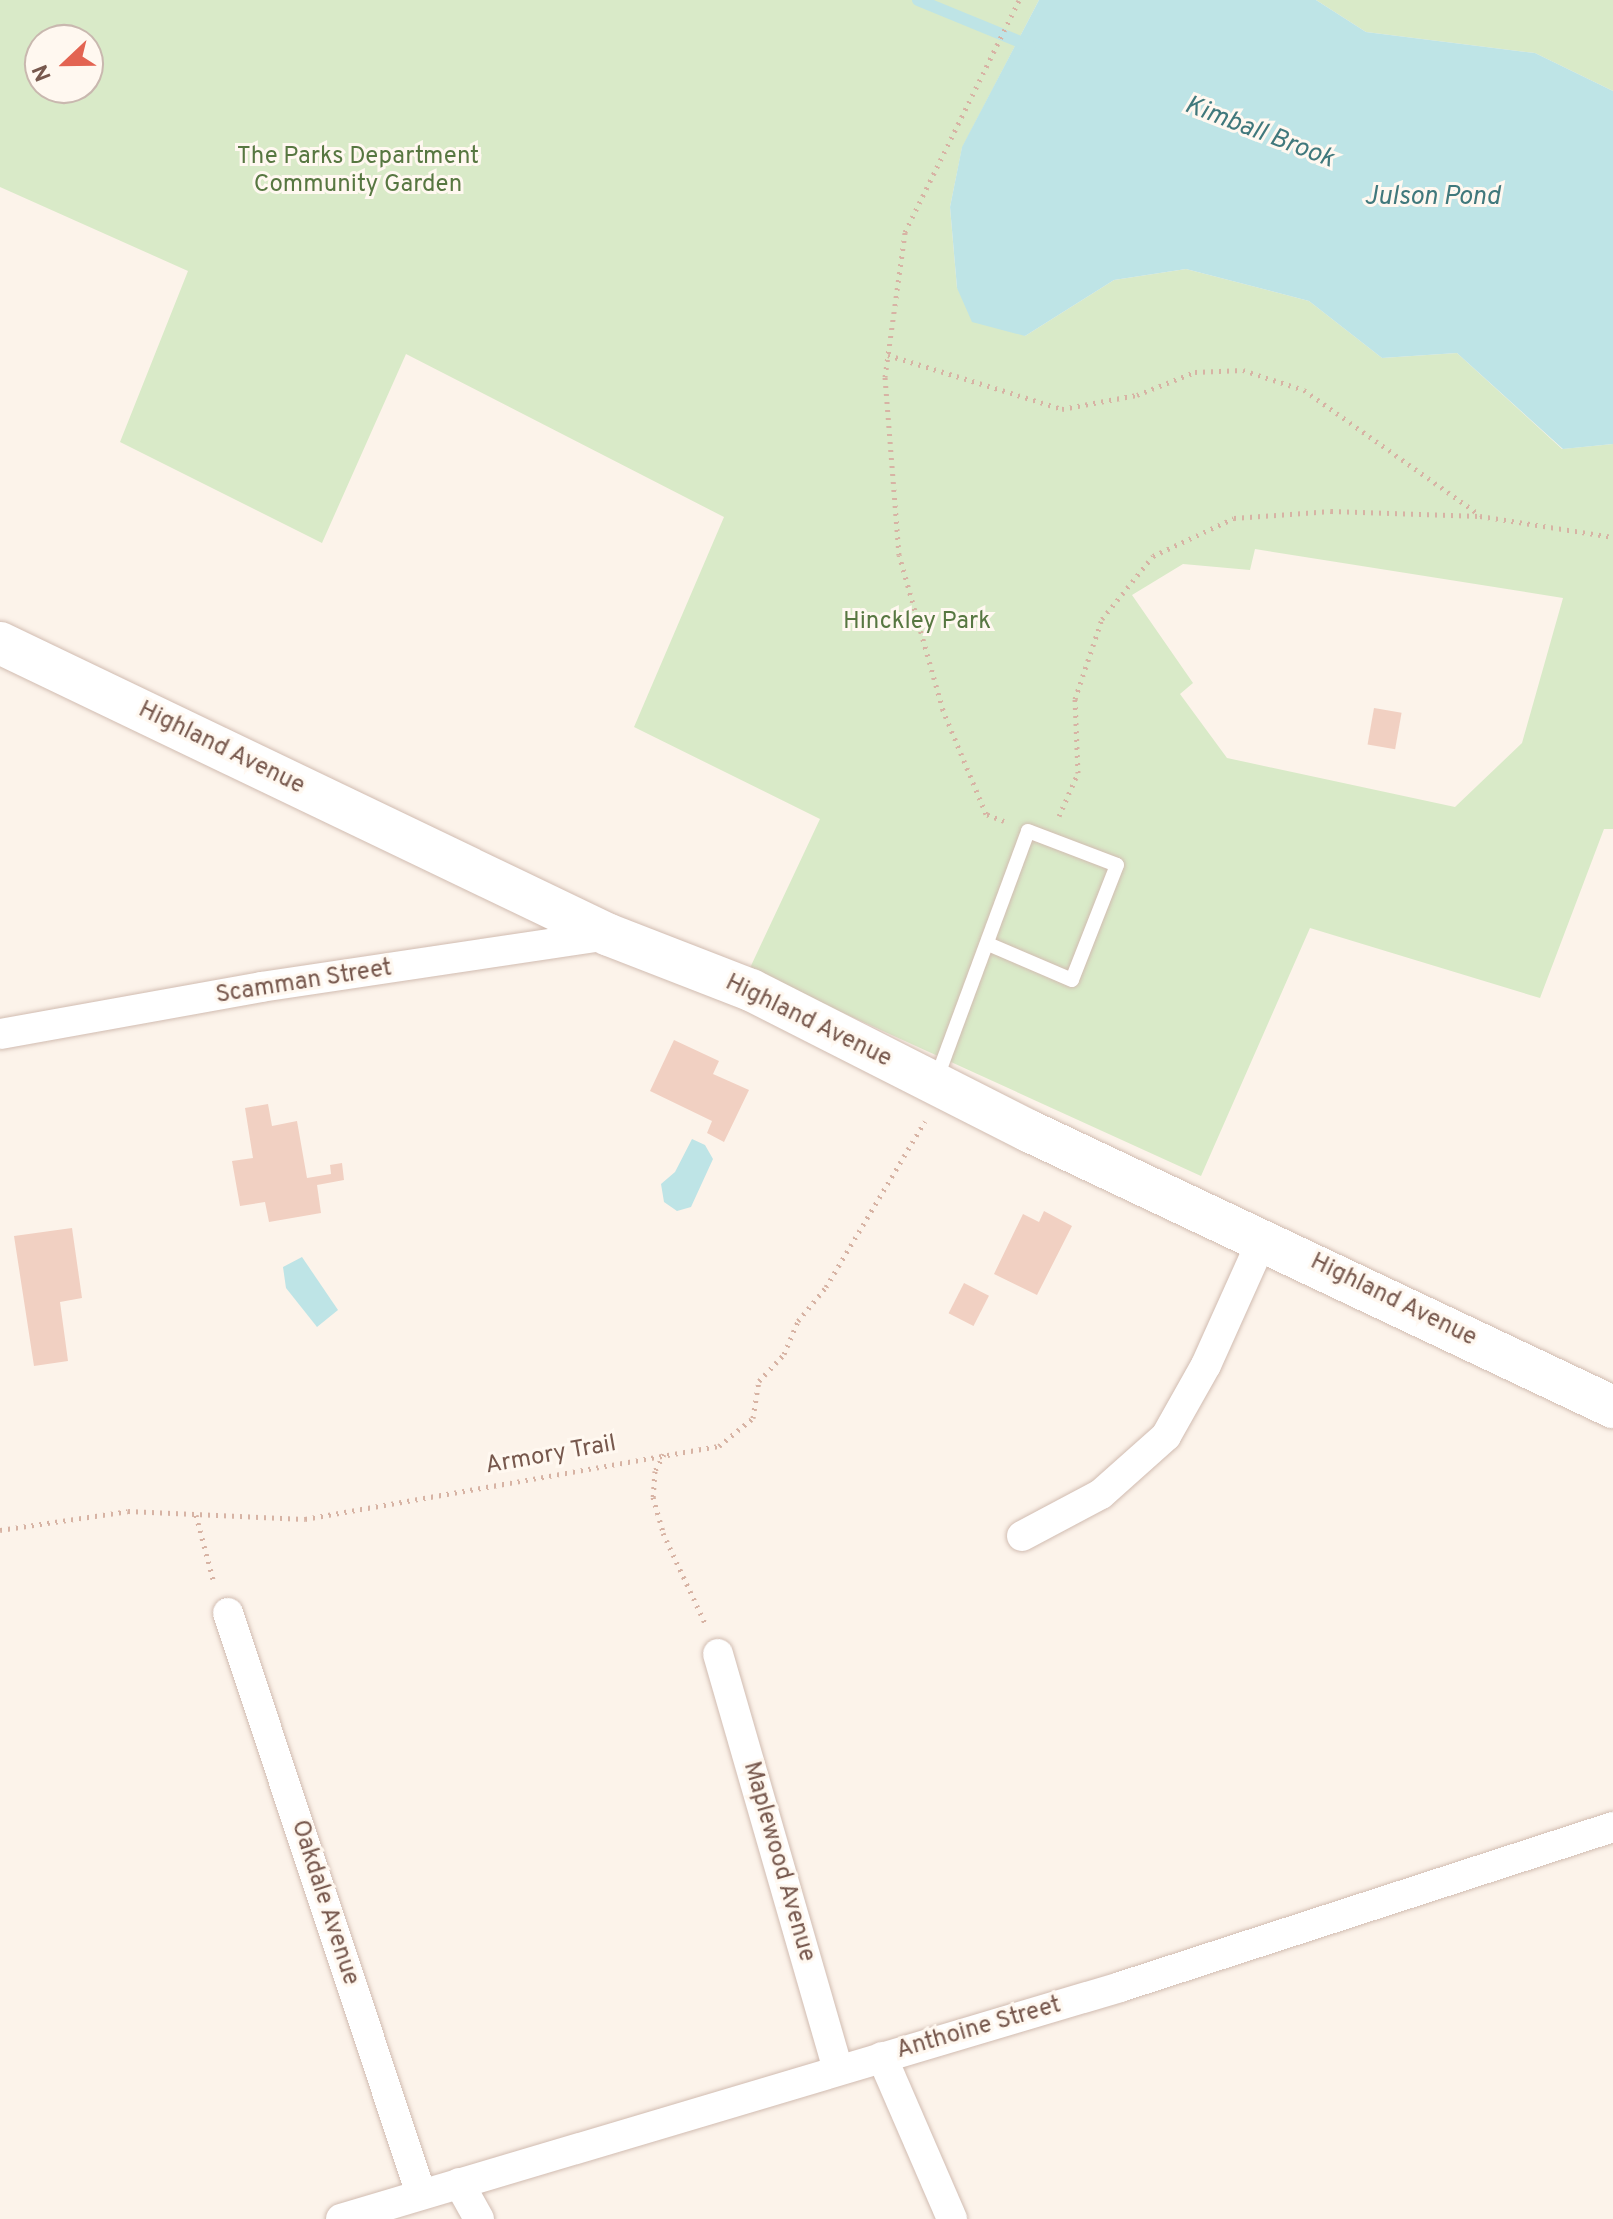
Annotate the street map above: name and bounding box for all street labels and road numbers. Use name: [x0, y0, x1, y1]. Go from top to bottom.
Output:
street label: Highland Avenue: [133, 696, 309, 802]
street label: Scamman Street: [214, 955, 394, 1011]
street label: Highland Avenue: [720, 969, 896, 1075]
street label: Highland Avenue: [1305, 1248, 1481, 1354]
street label: Armory Trail: [483, 1430, 619, 1482]
street label: Maplewood Avenue: [736, 1758, 820, 1966]
street label: Oakdale Avenue: [284, 1816, 364, 1990]
street label: Anthoine Street: [893, 1992, 1065, 2066]

